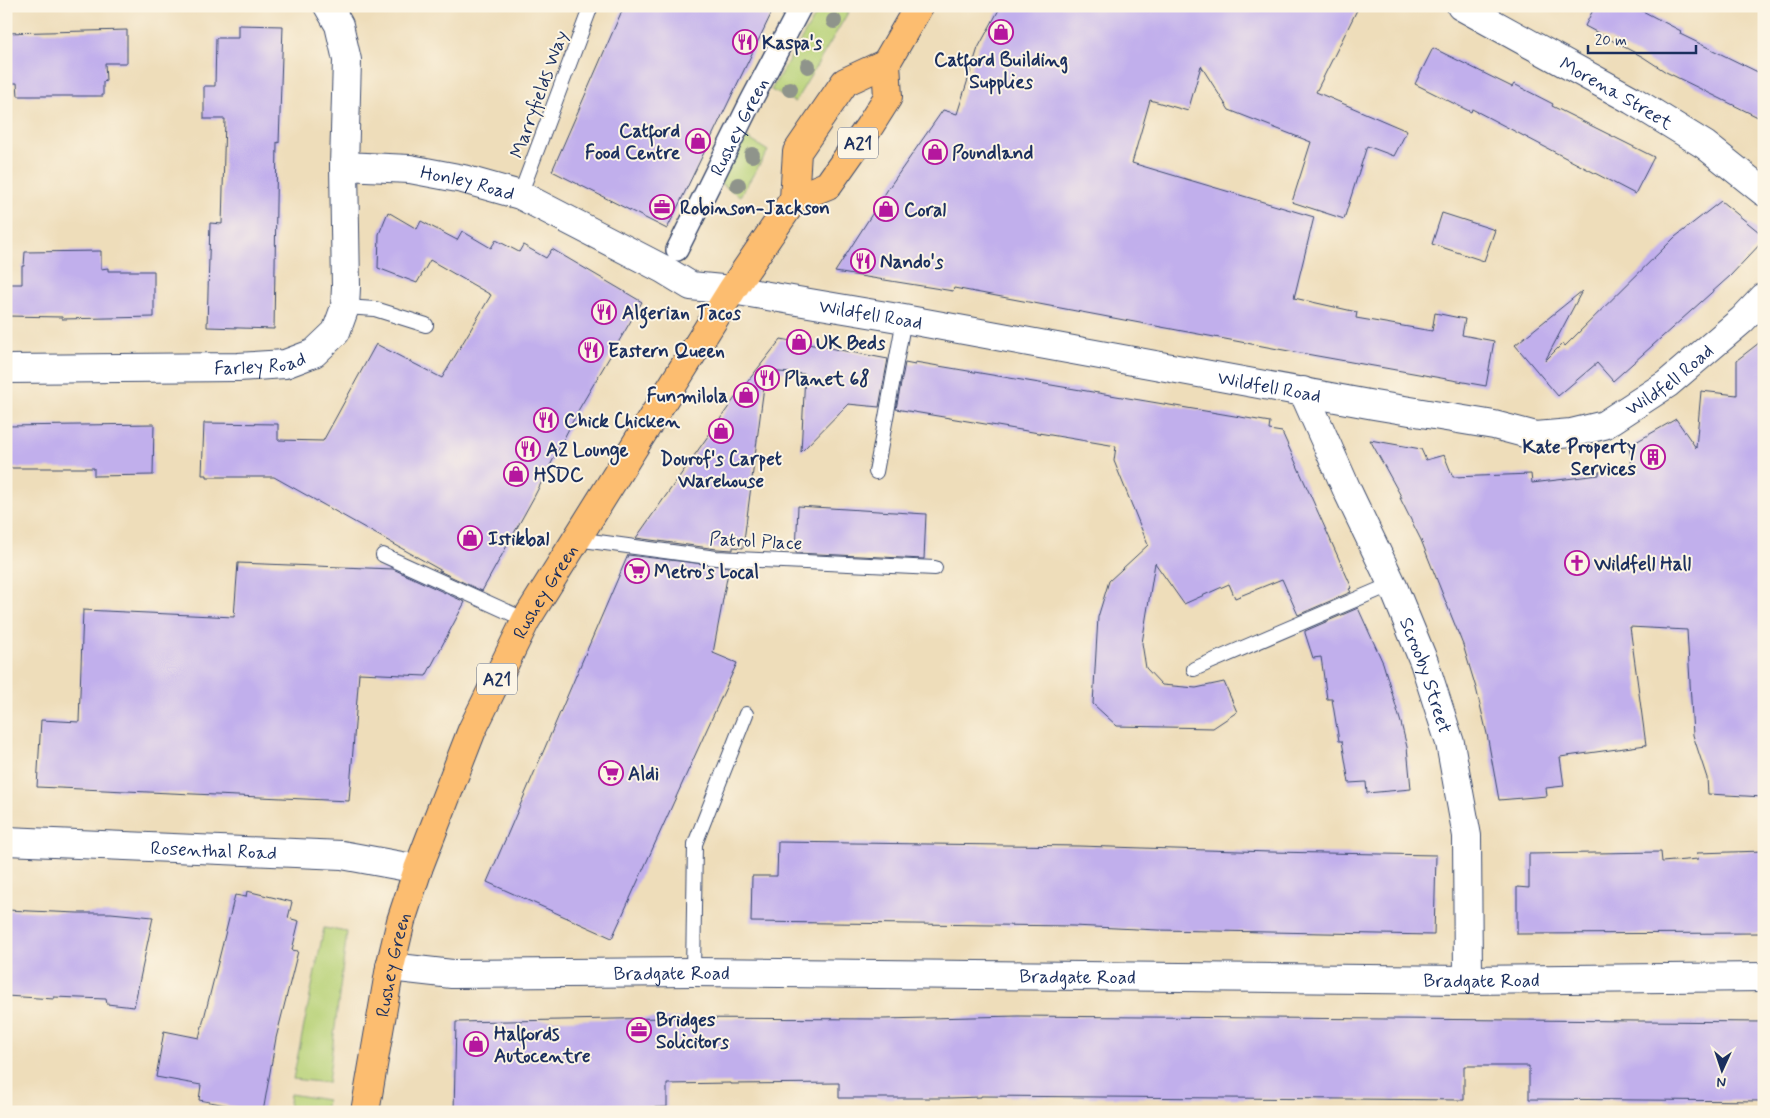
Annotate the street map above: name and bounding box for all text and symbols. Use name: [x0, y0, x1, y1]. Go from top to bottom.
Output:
shop icon: Catford Building Supplies: [988, 19, 1014, 45]
scale bar: [1588, 22, 1695, 54]
street label: Marryfields Way: [505, 27, 575, 162]
restaurant icon: Kaspa's: [732, 29, 758, 55]
place label: Kaspa's: [762, 31, 823, 56]
text: 20 m: [1595, 31, 1627, 51]
place label: Catford Building Supplies: [934, 48, 1068, 95]
street label: Morena Street: [1555, 52, 1677, 136]
street label: Rushey Green: [705, 74, 775, 180]
place label: Catford Food Centre: [585, 119, 681, 166]
shop icon: Catford Food Centre: [685, 128, 711, 154]
road number: A21: [838, 128, 878, 158]
shop icon: Poundland: [922, 139, 948, 165]
place label: Poundland: [952, 141, 1033, 166]
street label: Honley Road: [418, 160, 517, 207]
office icon: Robinson-Jackson: [649, 194, 675, 220]
place label: Robinson-Jackson: [680, 196, 830, 221]
shop icon: Coral: [873, 196, 899, 222]
place label: Coral: [904, 198, 946, 223]
restaurant icon: Nando's: [850, 248, 876, 274]
place label: Nando's: [880, 250, 944, 275]
street label: Wildfell Road: [817, 294, 924, 336]
restaurant icon: Algerian Tacos: [591, 299, 617, 325]
place label: Algerian Tacos: [622, 301, 741, 329]
shop icon: UK Beds: [786, 329, 812, 355]
place label: UK Beds: [816, 331, 886, 356]
restaurant icon: Eastern Queen: [578, 337, 604, 363]
place label: Eastern Queen: [608, 339, 725, 364]
street label: Wildfell Road: [1621, 339, 1719, 422]
street label: Farley Road: [214, 346, 309, 381]
restaurant icon: Planet 68: [754, 365, 780, 391]
street label: Wildfell Road: [1216, 366, 1323, 409]
place label: Planet 68: [784, 367, 870, 392]
shop icon: Funmilola: [733, 382, 759, 408]
place label: Funmilola: [647, 384, 728, 409]
restaurant icon: Chick Chicken: [533, 407, 559, 433]
place label: Chick Chicken: [564, 409, 680, 434]
shop icon: Dourof's Carpet Warehouse: [708, 418, 734, 444]
place label: Kate Property Services: [1522, 435, 1636, 482]
restaurant icon: A2 Lounge: [515, 436, 541, 462]
place label: A2 Lounge: [546, 438, 629, 466]
building icon: Kate Property Services: [1640, 444, 1666, 470]
place label: Dourof's Carpet Warehouse: [660, 447, 782, 494]
shop icon: HSDC: [503, 461, 529, 487]
place label: HSDC: [534, 463, 584, 488]
shop icon: Istikbal: [457, 525, 483, 551]
place label: Istikbal: [488, 527, 550, 552]
street label: Patrol Place: [709, 527, 803, 556]
street label: Rushey Green: [508, 540, 584, 643]
church icon: Wildfell Hall: [1564, 550, 1590, 576]
place label: Wildfell Hall: [1593, 552, 1691, 577]
supermarket icon: Metro's Local: [624, 558, 650, 584]
place label: Metro's Local: [654, 560, 759, 585]
street label: Scrooby Street: [1393, 614, 1457, 737]
road number: A21: [477, 664, 517, 694]
supermarket icon: Aldi: [598, 760, 624, 786]
place label: Aldi: [628, 762, 659, 787]
street label: Rosenthal Road: [150, 836, 278, 866]
street label: Rushey Green: [371, 909, 417, 1019]
street label: Bradgate Road: [613, 961, 730, 987]
street label: Bradgate Road: [1019, 964, 1136, 991]
street label: Bradgate Road: [1423, 968, 1540, 995]
place label: Bridges Solicitors: [656, 1008, 730, 1055]
office icon: Bridges Solicitors: [626, 1017, 652, 1043]
place label: Halfords Autocentre: [494, 1022, 591, 1069]
shop icon: Halfords Autocentre: [463, 1031, 489, 1057]
north arrow: [1698, 1046, 1748, 1096]
text: N: [1716, 1073, 1727, 1091]

